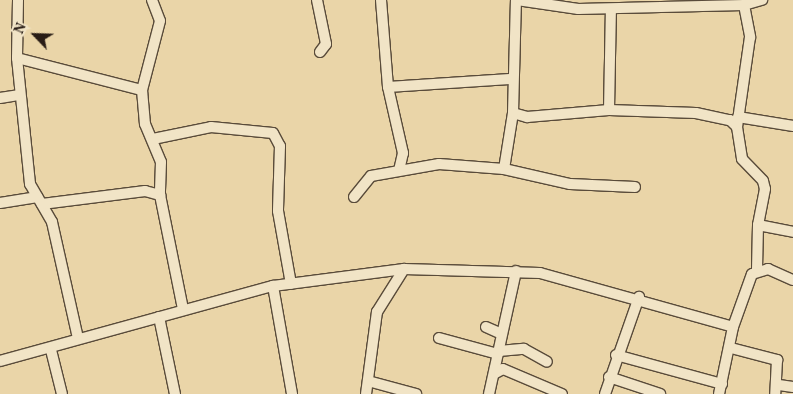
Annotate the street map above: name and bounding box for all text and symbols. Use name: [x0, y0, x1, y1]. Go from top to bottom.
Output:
north arrow: [10, 10, 60, 60]
text: N: [10, 20, 32, 37]

